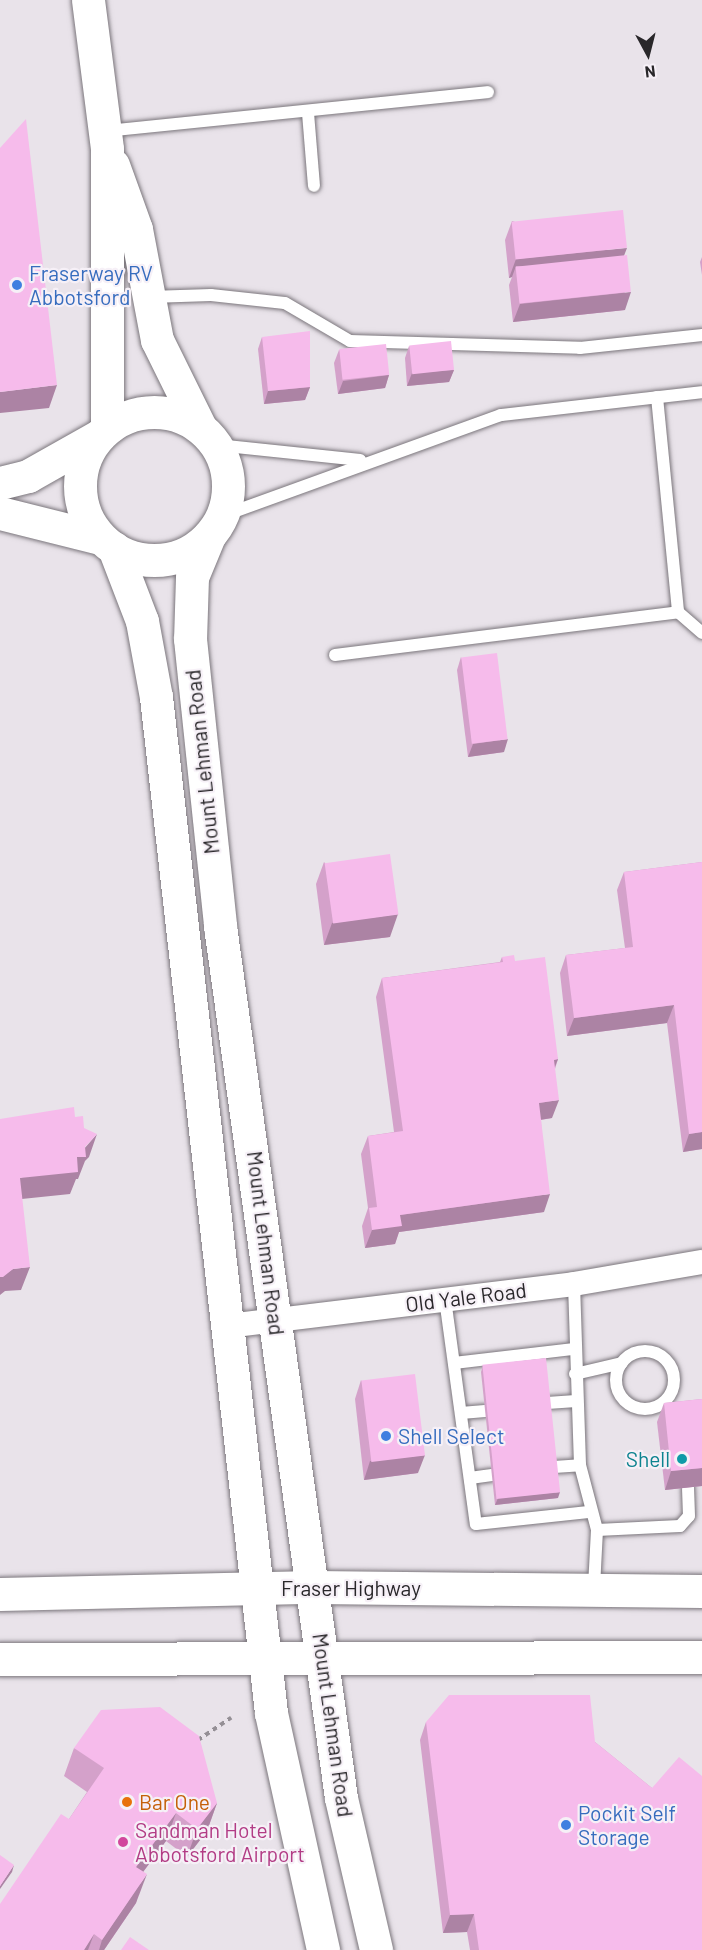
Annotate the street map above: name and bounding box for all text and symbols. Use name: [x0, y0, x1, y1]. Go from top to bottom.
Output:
north arrow: [618, 24, 678, 84]
text: N: [644, 62, 657, 82]
place label: Fraserway RV Abbotsford: [29, 260, 153, 310]
marker: Fraserway RV Abbotsford: [10, 278, 24, 292]
street label: Mount Lehman Road: [180, 669, 224, 855]
street label: Mount Lehman Road: [242, 1149, 290, 1337]
street label: Old Yale Road: [404, 1277, 528, 1317]
place label: Shell Select: [398, 1423, 505, 1449]
marker: Shell Select: [379, 1429, 393, 1443]
place label: Shell: [626, 1446, 670, 1472]
marker: Shell: [675, 1452, 689, 1466]
street label: Fraser Highway: [281, 1575, 421, 1601]
street label: Mount Lehman Road: [308, 1631, 358, 1819]
place label: Bar One: [139, 1789, 210, 1815]
marker: Bar One: [120, 1795, 134, 1809]
place label: Pockit Self Storage: [578, 1800, 676, 1850]
place label: Sandman Hotel Abbotsford Airport: [135, 1817, 305, 1867]
marker: Pockit Self Storage: [559, 1818, 573, 1832]
marker: Sandman Hotel Abbotsford Airport: [116, 1835, 130, 1849]

